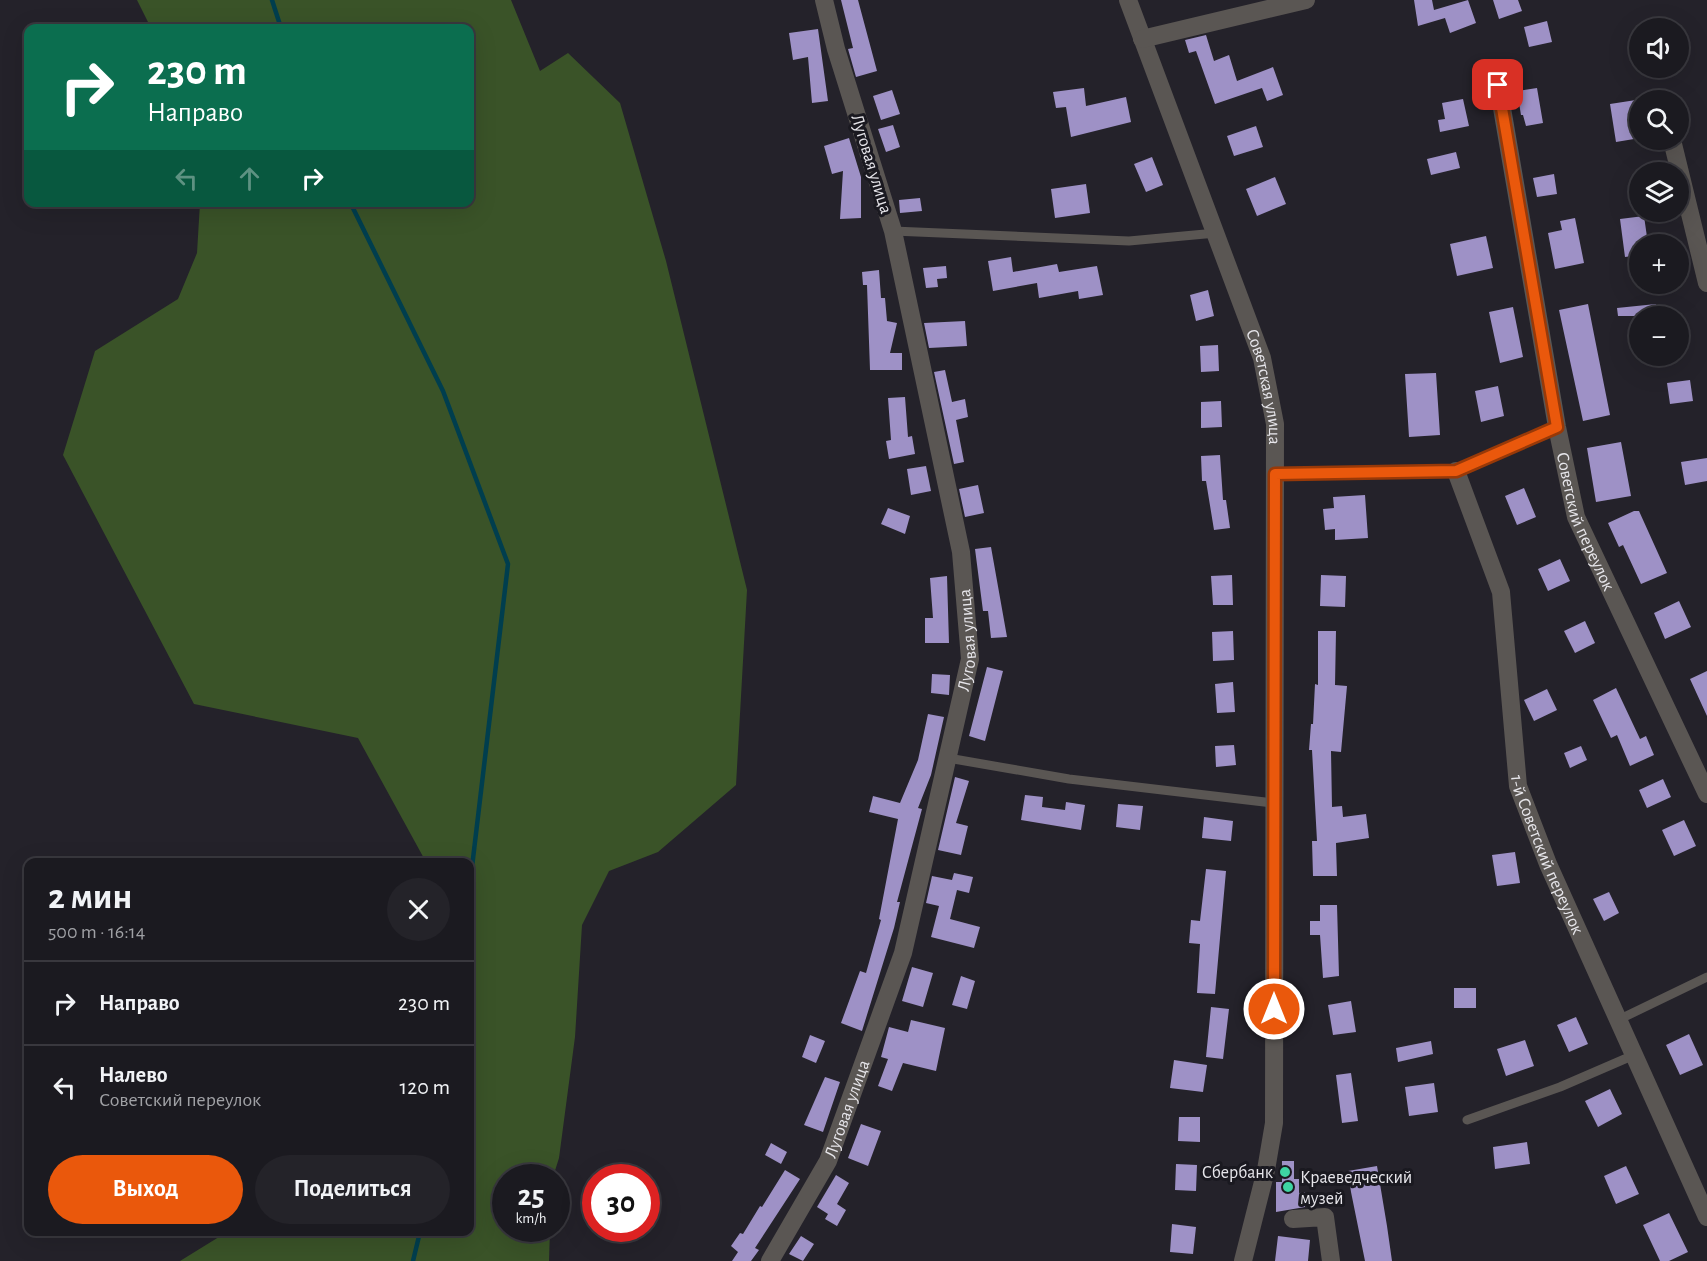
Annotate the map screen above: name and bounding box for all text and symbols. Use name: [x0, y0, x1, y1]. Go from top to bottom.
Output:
map controls: [1629, 18, 1689, 366]
button: sound: [1629, 18, 1689, 78]
icon: right: [48, 48, 126, 126]
text: 230 m: [147, 50, 247, 92]
pin: [1472, 59, 1523, 110]
icon: arrive: [1481, 68, 1514, 101]
button: search: [1629, 90, 1689, 150]
text: Направо: [147, 99, 243, 126]
street label: Луговая улица: [847, 112, 895, 216]
icon: left: [170, 162, 203, 195]
icon: ahead: [233, 162, 266, 195]
icon: right: [296, 162, 329, 195]
button: layers: [1629, 162, 1689, 222]
button: +: [1629, 234, 1689, 294]
button: −: [1629, 306, 1689, 366]
street label: Советская улица: [1242, 327, 1283, 445]
street label: Советский переулок: [1553, 451, 1618, 594]
street label: Луговая улица: [955, 588, 980, 693]
street label: 1-й Советский переулок: [1507, 774, 1587, 938]
button: close: [387, 878, 450, 941]
text: 2 мин: [48, 879, 132, 915]
text: 500 m · 16:14: [48, 922, 145, 942]
position arrow: [1242, 977, 1306, 1041]
icon: right: [48, 987, 81, 1020]
text: Направо: [99, 992, 180, 1014]
text: 230 m: [398, 992, 450, 1014]
street label: Луговая улица: [822, 1058, 874, 1161]
text: Налево: [99, 1064, 168, 1086]
icon: left: [48, 1071, 81, 1104]
text: 120 m: [400, 1076, 450, 1098]
text: Советский переулок: [99, 1090, 261, 1110]
button: Выход: [48, 1155, 243, 1224]
button: Поделиться: [255, 1155, 450, 1224]
place label: Сбербанк: [1202, 1163, 1274, 1182]
speed limit sign: 30: [582, 1164, 660, 1242]
marker: Сбербанк: [1278, 1165, 1292, 1179]
place label: Краеведческий музей: [1300, 1169, 1412, 1208]
marker: Краеведческий музей: [1281, 1180, 1295, 1194]
text: 25: [517, 1181, 545, 1211]
text: km/h: [516, 1211, 546, 1226]

